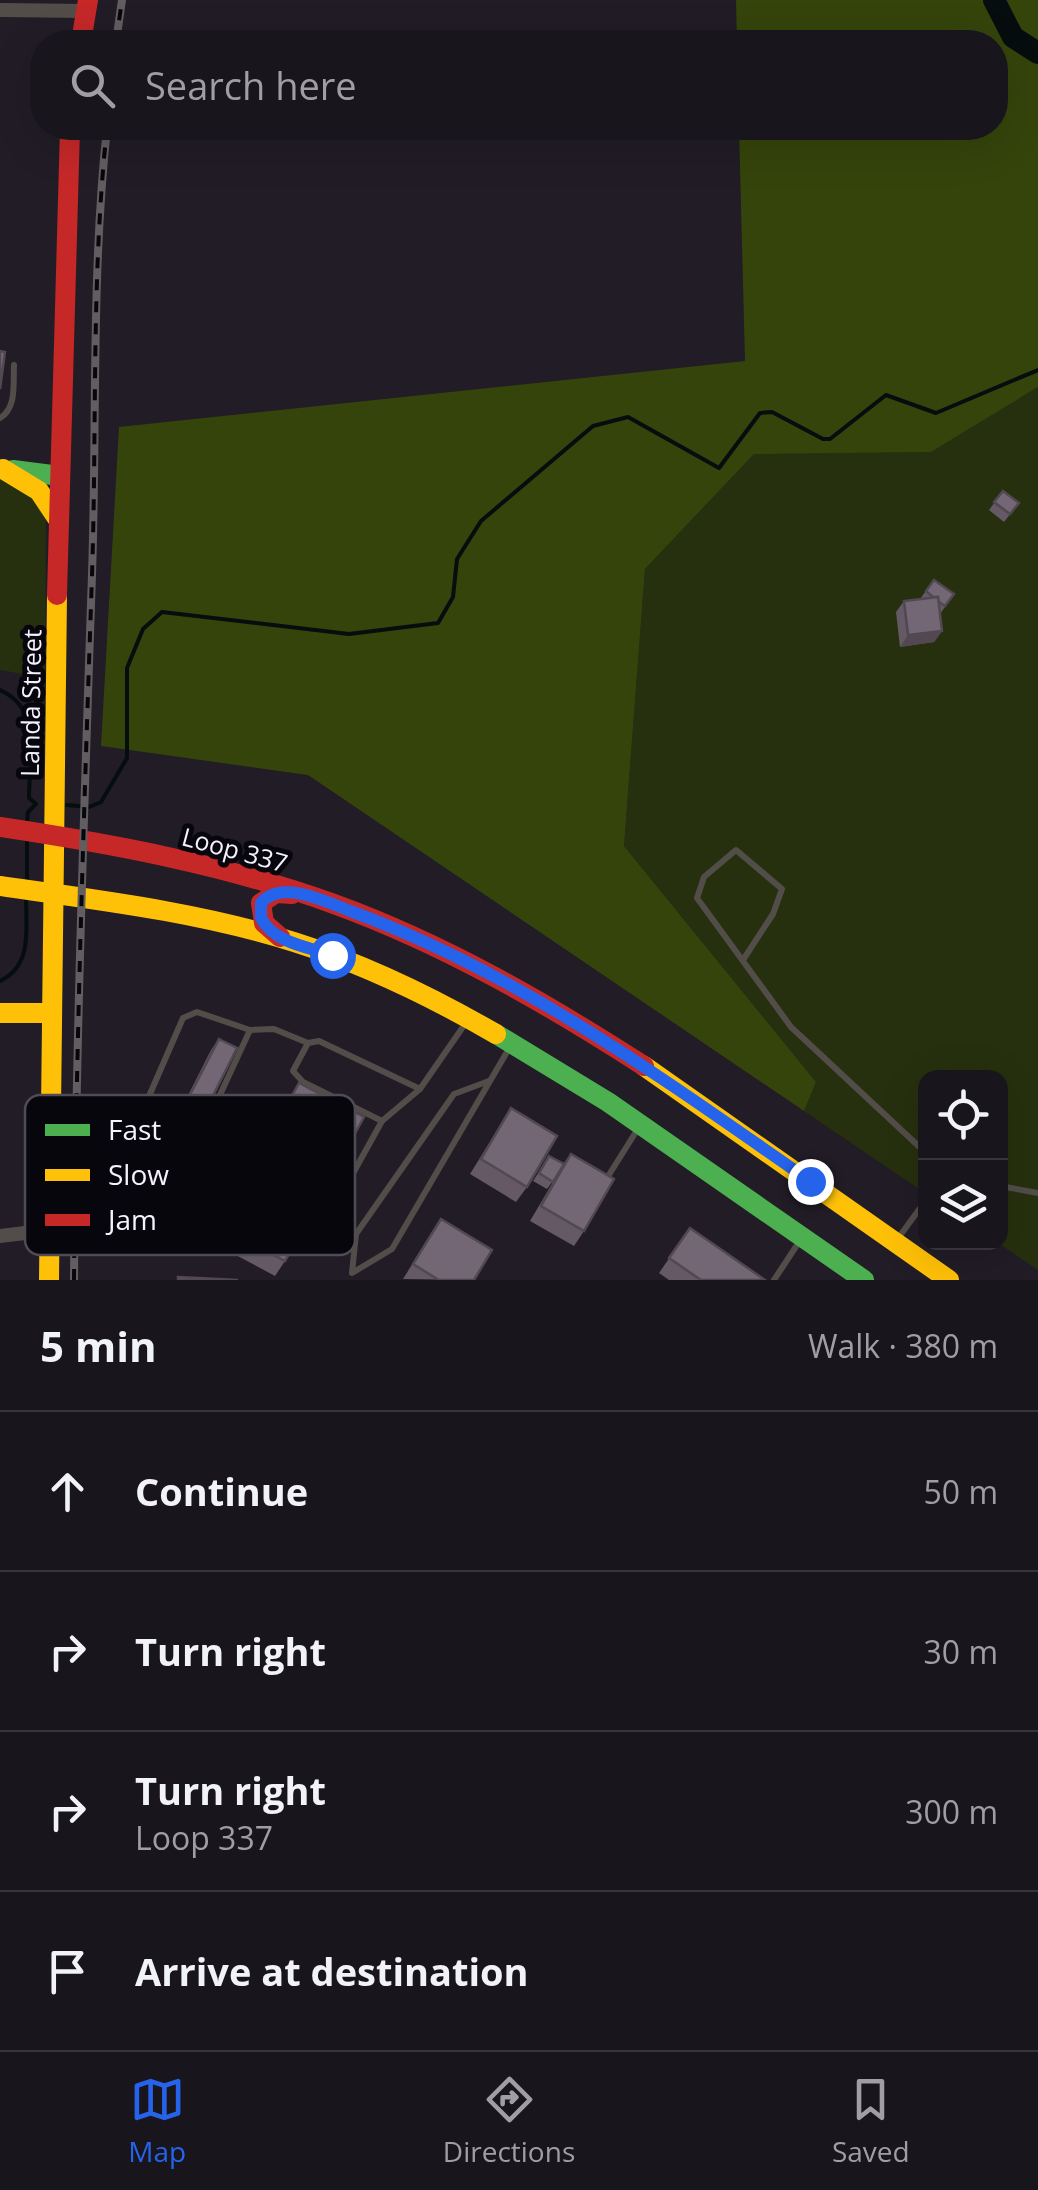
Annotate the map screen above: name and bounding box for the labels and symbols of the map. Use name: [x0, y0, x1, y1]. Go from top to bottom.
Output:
street label: Landa Street: [12, 629, 48, 777]
street label: Loop 337: [179, 819, 291, 879]
route start: [310, 933, 356, 979]
legend: [25, 1095, 355, 1255]
text: Fast: [108, 1110, 161, 1148]
text: Slow: [108, 1155, 169, 1193]
route end: [788, 1159, 834, 1205]
text: Jam: [105, 1200, 157, 1238]

